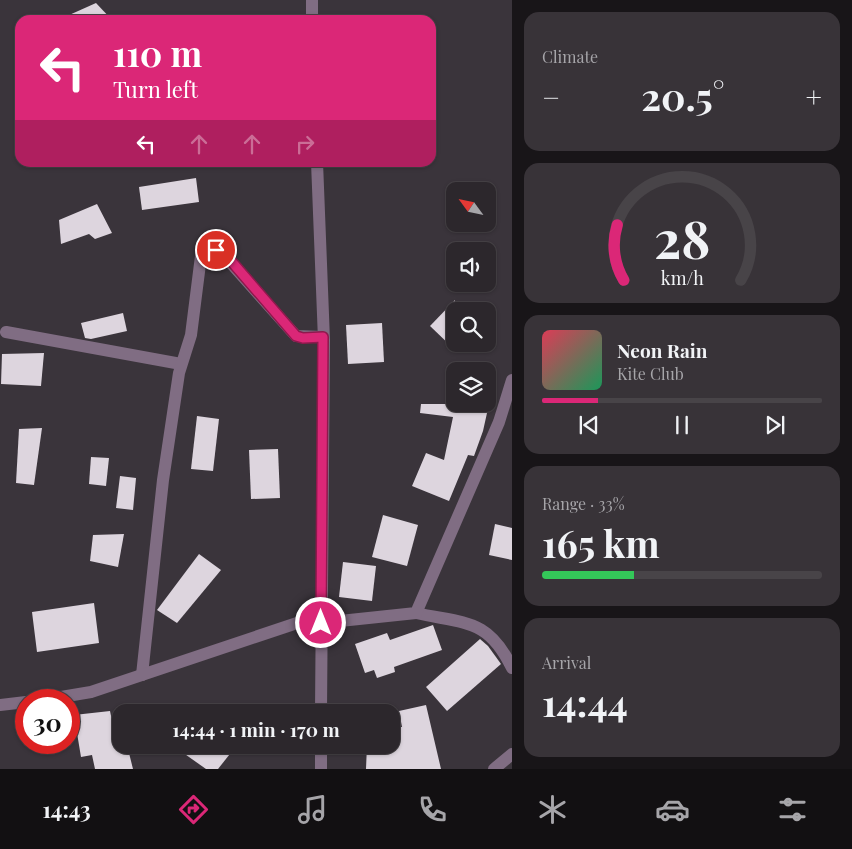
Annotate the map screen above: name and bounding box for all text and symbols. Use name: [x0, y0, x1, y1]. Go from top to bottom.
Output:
text: 110 m: [113, 29, 202, 76]
icon: left: [30, 35, 95, 100]
text: Climate: [542, 46, 598, 67]
text: 20.5°: [641, 70, 724, 121]
text: Turn left: [113, 74, 198, 104]
text: −: [542, 78, 560, 115]
text: +: [806, 78, 822, 115]
icon: left: [132, 130, 160, 158]
icon: ahead: [185, 130, 213, 158]
icon: ahead: [238, 130, 266, 158]
icon: right: [291, 130, 319, 158]
north arrow: [446, 182, 496, 232]
map controls: [446, 182, 496, 412]
text: 28: [654, 203, 710, 272]
pin: [195, 229, 237, 271]
icon: arrive: [202, 236, 230, 264]
button: sound: [446, 242, 496, 292]
text: km/h: [661, 266, 704, 289]
button: search: [446, 302, 496, 352]
text: Neon Rain: [617, 337, 707, 363]
button: layers: [446, 362, 496, 412]
text: Kite Club: [617, 363, 684, 384]
icon: previous: [575, 411, 603, 439]
icon: pause: [668, 411, 696, 439]
icon: next: [761, 411, 789, 439]
text: Range · 33%: [542, 493, 625, 514]
text: 165 km: [542, 517, 660, 568]
position arrow: [294, 596, 346, 648]
text: Arrival: [542, 652, 591, 673]
text: 14:44: [542, 676, 628, 727]
speed limit sign: 30: [15, 689, 80, 754]
text: 14:44 · 1 min · 170 m: [172, 716, 340, 742]
icon: directions: [176, 792, 211, 827]
icon: music: [295, 792, 330, 827]
icon: phone: [415, 792, 450, 827]
icon: climate: [535, 792, 570, 827]
icon: car: [655, 792, 690, 827]
icon: filters: [775, 792, 810, 827]
text: 14:43: [42, 794, 91, 824]

